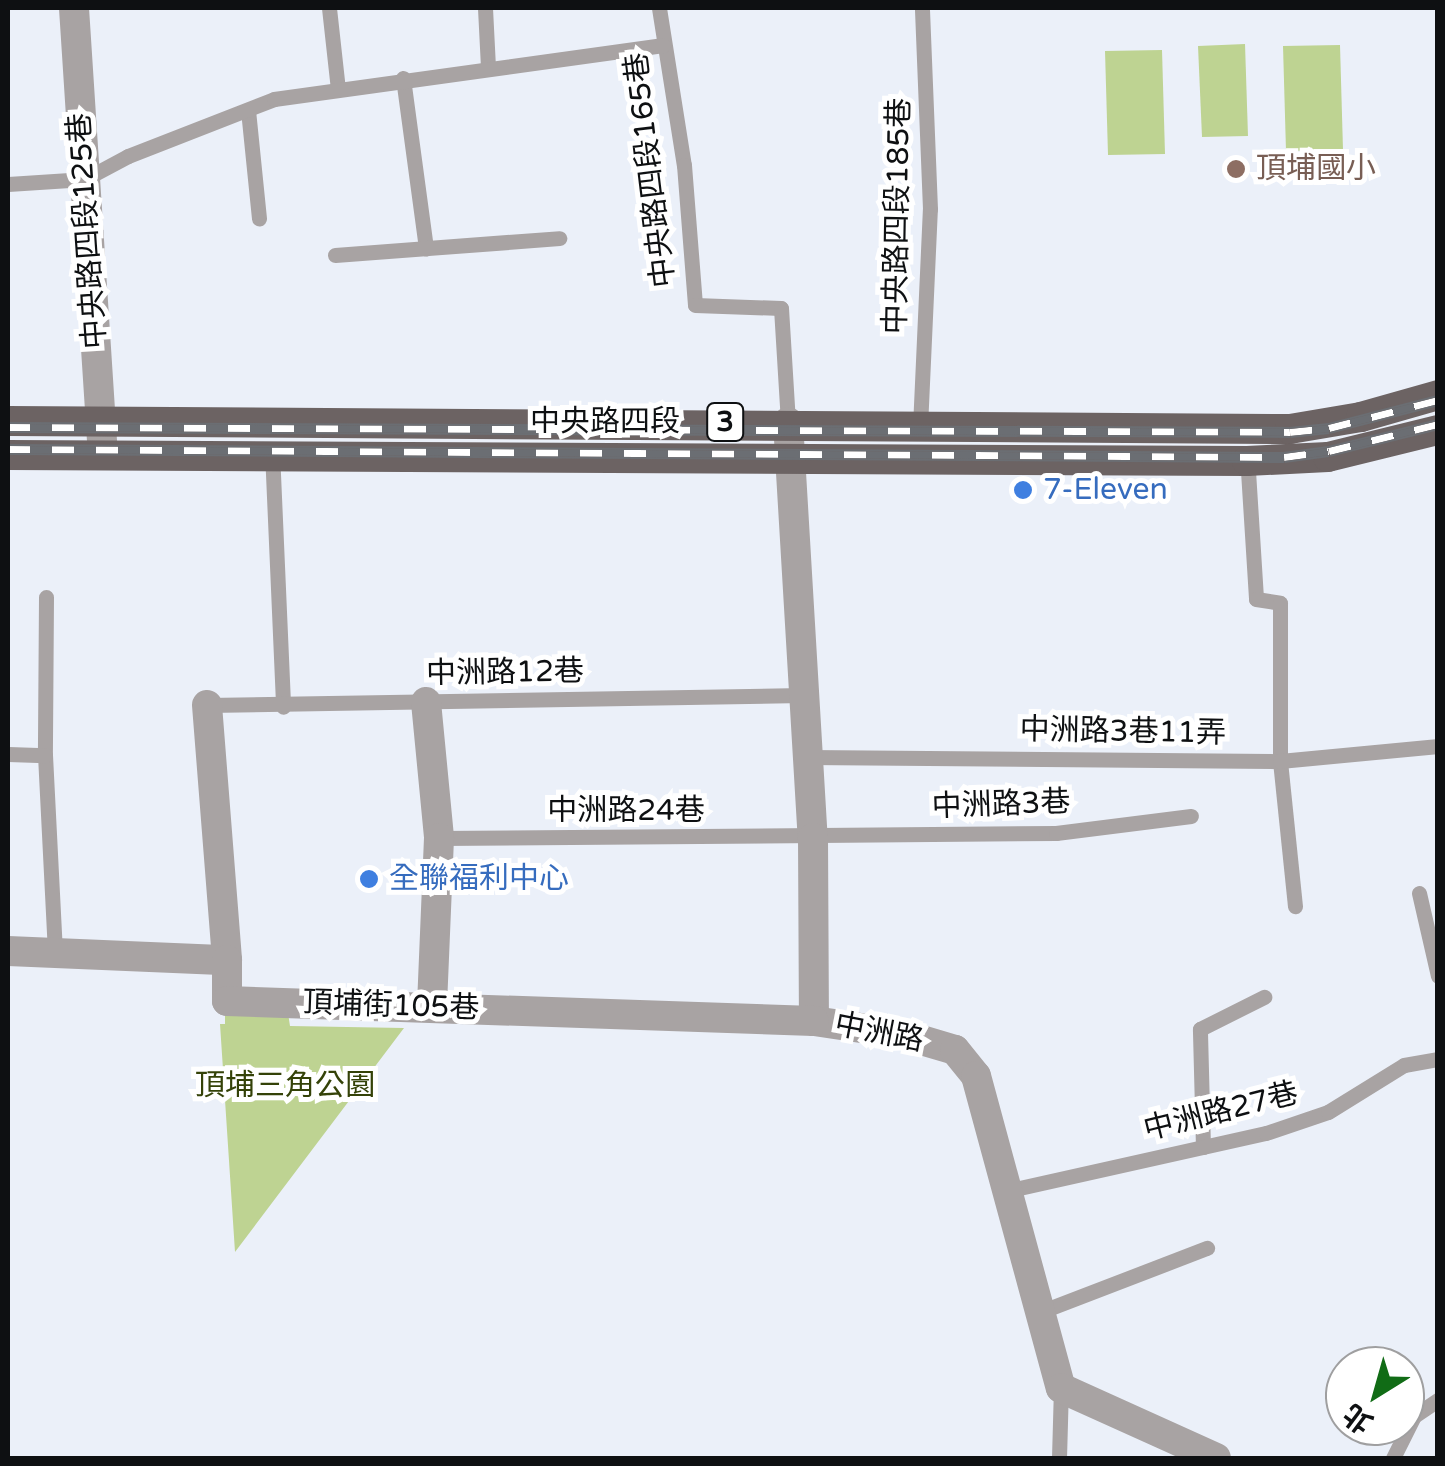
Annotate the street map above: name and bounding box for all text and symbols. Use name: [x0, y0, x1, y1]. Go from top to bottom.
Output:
street label: 中央路四段165巷: [619, 50, 683, 290]
street label: 中央路四段185巷: [878, 97, 918, 335]
street label: 中央路四段125巷: [62, 112, 114, 350]
place label: 頂埔國小: [1256, 151, 1376, 187]
marker: 頂埔國小: [1225, 158, 1247, 180]
road number: 3: [705, 399, 745, 445]
street label: 中央路四段: [530, 404, 680, 440]
place label: 7-Eleven: [1043, 472, 1168, 508]
marker: 7-Eleven: [1012, 479, 1034, 501]
street label: 中洲路12巷: [426, 654, 584, 692]
street label: 中洲路3巷11弄: [1019, 712, 1227, 752]
street label: 中洲路3巷: [931, 785, 1071, 825]
street label: 中洲路24巷: [547, 793, 705, 829]
place label: 全聯福利中心: [389, 861, 569, 897]
marker: 全聯福利中心: [358, 868, 380, 890]
street label: 頂埔街105巷: [302, 985, 480, 1027]
street label: 中洲路: [831, 1007, 927, 1059]
park label: 頂埔三角公園: [195, 1068, 375, 1104]
street label: 中洲路27巷: [1140, 1075, 1302, 1149]
north arrow: [1325, 1346, 1425, 1446]
text: 北: [1337, 1396, 1380, 1440]

